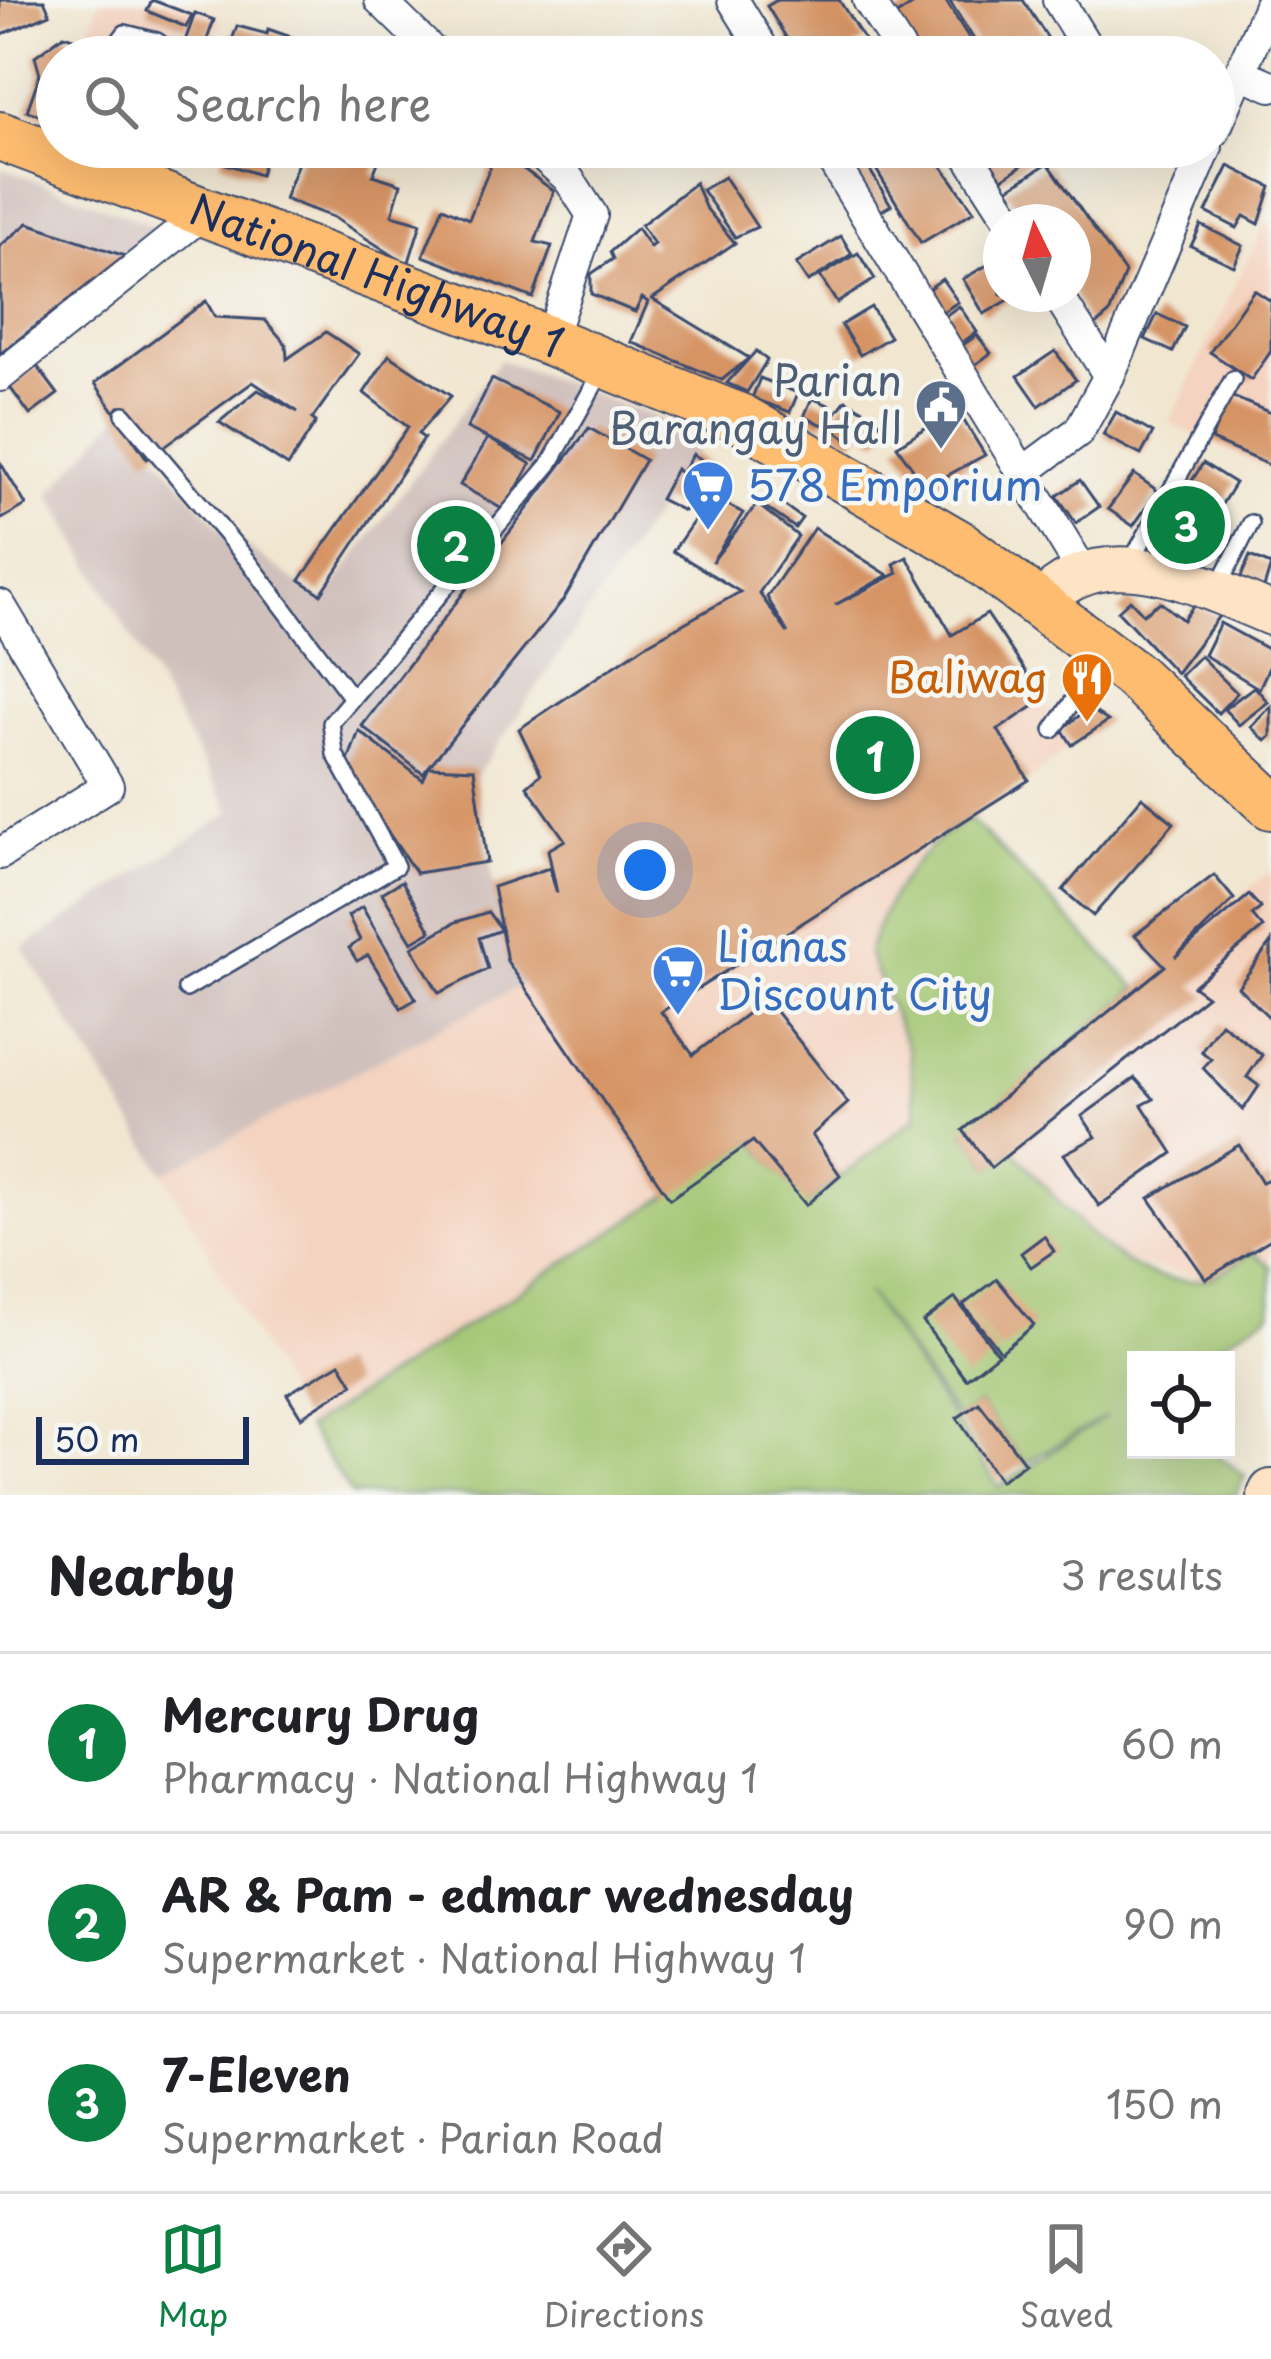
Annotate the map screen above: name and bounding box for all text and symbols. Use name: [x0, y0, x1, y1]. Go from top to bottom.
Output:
search box: [36, 36, 1235, 168]
text: Search here: [174, 68, 431, 136]
icon: search: [78, 69, 144, 135]
street label: National Highway 1: [182, 176, 574, 372]
north arrow: [983, 204, 1091, 312]
place label: Parian Barangay Hall: [609, 347, 902, 458]
public building icon: Parian Barangay Hall: [913, 377, 969, 451]
place label: 578 Emporium: [747, 452, 1043, 515]
supermarket icon: 578 Emporium: [680, 458, 736, 532]
pin: 3: [1147, 480, 1225, 570]
pin: 2: [417, 500, 495, 590]
place label: Baliwag: [888, 644, 1048, 707]
restaurant icon: Baliwag: [1059, 650, 1115, 724]
pin: 1: [836, 710, 914, 800]
your location: [615, 840, 675, 900]
place label: Lianas Discount City: [717, 913, 992, 1024]
supermarket icon: Lianas Discount City: [650, 943, 706, 1017]
map controls: [1127, 1351, 1235, 1459]
button: locate: [1127, 1351, 1235, 1459]
scale bar: [36, 1411, 249, 1464]
text: 50 m: [54, 1413, 140, 1463]
text: Nearby: [48, 1535, 235, 1612]
text: 3 results: [1060, 1544, 1223, 1603]
text: Mercury Drug: [162, 1679, 479, 1747]
text: 1: [78, 1713, 96, 1772]
text: 60 m: [1121, 1713, 1223, 1772]
text: Pharmacy · National Highway 1: [162, 1747, 758, 1806]
text: AR & Pam - edmar wednesday: [162, 1859, 854, 1927]
text: 2: [73, 1893, 101, 1952]
text: 90 m: [1123, 1893, 1223, 1952]
text: Supermarket · National Highway 1: [162, 1927, 806, 1986]
text: 7-Eleven: [162, 2039, 351, 2107]
text: 3: [74, 2073, 100, 2132]
text: 150 m: [1106, 2073, 1223, 2132]
text: Supermarket · Parian Road: [162, 2107, 664, 2166]
tab: Map: [158, 2216, 228, 2338]
tab: Directions: [544, 2216, 704, 2338]
tab: Saved: [1020, 2216, 1113, 2338]

